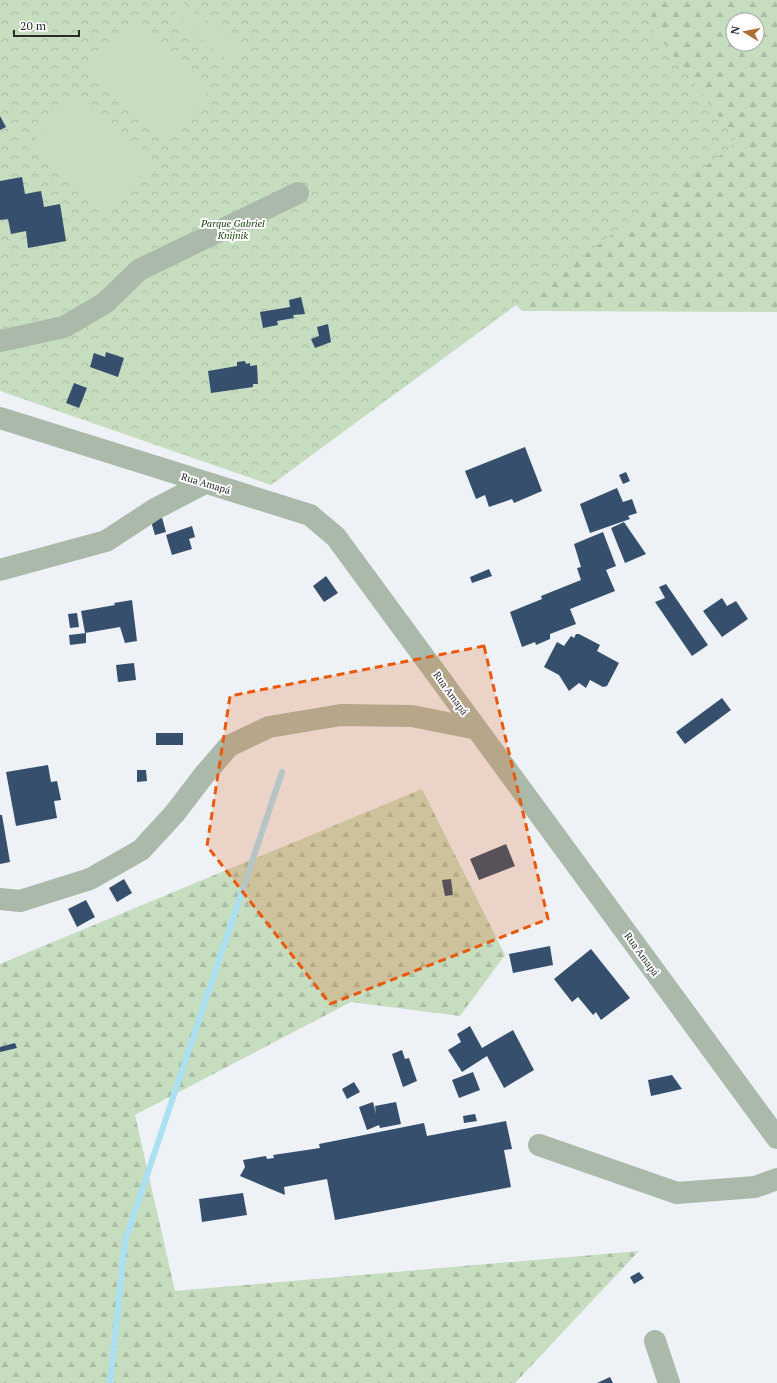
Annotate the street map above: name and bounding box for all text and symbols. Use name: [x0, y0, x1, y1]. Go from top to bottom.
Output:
scale bar: [14, 12, 79, 38]
north arrow: [725, 12, 765, 52]
text: 20 m: [20, 18, 47, 33]
text: N: [728, 24, 743, 36]
park label: Parque Gabriel Knijnik: [200, 217, 265, 242]
street label: Rua Amapá: [180, 470, 232, 497]
street label: Rua Amapá: [430, 669, 471, 718]
street label: Rua Amapá: [621, 930, 662, 979]

